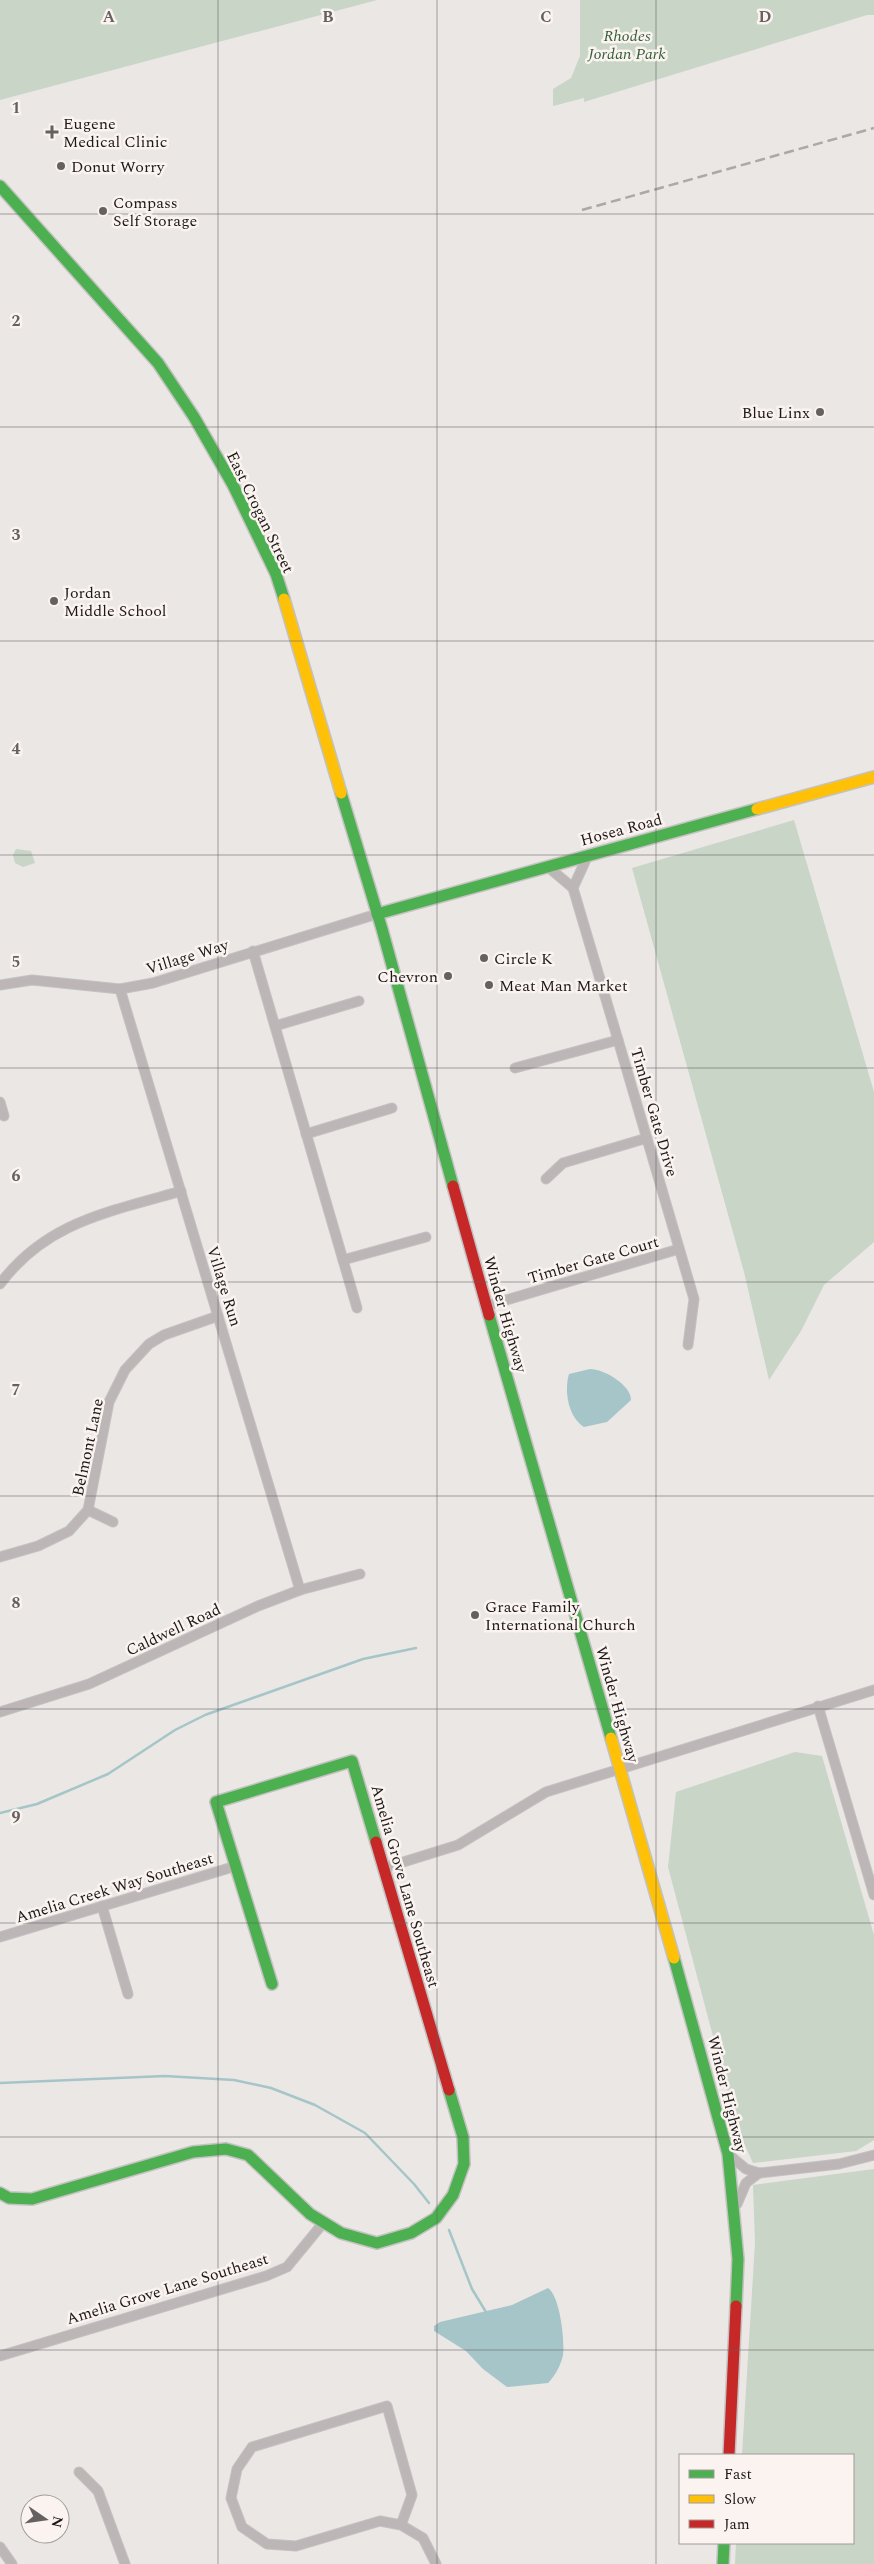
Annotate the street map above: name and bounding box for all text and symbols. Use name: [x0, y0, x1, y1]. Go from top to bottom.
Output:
text: A: [103, 5, 116, 29]
text: B: [322, 5, 334, 29]
text: C: [540, 5, 552, 29]
text: D: [759, 5, 772, 29]
park label: Rhodes Jordan Park: [587, 24, 666, 66]
text: 1: [12, 96, 20, 120]
place label: Eugene Medical Clinic: [63, 112, 167, 154]
marker: Eugene Medical Clinic: [45, 125, 59, 139]
place label: Donut Worry: [71, 155, 166, 179]
marker: Donut Worry: [55, 160, 67, 172]
place label: Compass Self Storage: [113, 191, 197, 233]
marker: Compass Self Storage: [97, 205, 109, 217]
text: 2: [12, 309, 21, 333]
place label: Blue Linx: [742, 401, 810, 425]
marker: Blue Linx: [814, 406, 826, 418]
street label: East Crogan Street: [220, 447, 300, 578]
text: 3: [12, 523, 21, 547]
place label: Jordan Middle School: [64, 581, 167, 623]
marker: Jordan Middle School: [48, 595, 60, 607]
text: 4: [12, 737, 21, 761]
street label: Hosea Road: [577, 807, 665, 852]
street label: Village Way: [143, 933, 233, 981]
place label: Circle K: [494, 947, 553, 971]
text: 5: [12, 950, 20, 974]
marker: Circle K: [478, 952, 490, 964]
place label: Chevron: [377, 965, 438, 989]
marker: Chevron: [442, 970, 454, 982]
place label: Meat Man Market: [499, 974, 628, 998]
marker: Meat Man Market: [483, 979, 495, 991]
street label: Timber Gate Drive: [624, 1045, 684, 1180]
text: 6: [12, 1164, 21, 1188]
street label: Timber Gate Court: [525, 1230, 662, 1290]
street label: Village Run: [200, 1243, 248, 1330]
street label: Winder Highway: [477, 1253, 533, 1377]
text: 7: [12, 1378, 21, 1402]
street label: Belmont Lane: [66, 1396, 110, 1498]
text: 8: [12, 1591, 21, 1615]
place label: Grace Family International Church: [485, 1595, 636, 1637]
street label: Caldwell Road: [122, 1597, 225, 1662]
marker: Grace Family International Church: [469, 1609, 481, 1621]
street label: Winder Highway: [589, 1643, 645, 1767]
street label: Amelia Grove Lane Southeast: [365, 1782, 446, 1991]
text: 9: [12, 1805, 21, 1829]
street label: Amelia Creek Way Southeast: [12, 1846, 216, 1930]
street label: Winder Highway: [701, 2033, 754, 2157]
street label: Amelia Grove Lane Southeast: [63, 2247, 272, 2331]
legend: [679, 2454, 854, 2544]
text: Fast: [724, 2463, 752, 2486]
text: Slow: [724, 2488, 756, 2511]
north arrow: [20, 2494, 70, 2544]
text: Jam: [724, 2513, 750, 2536]
text: N: [46, 2514, 69, 2530]

